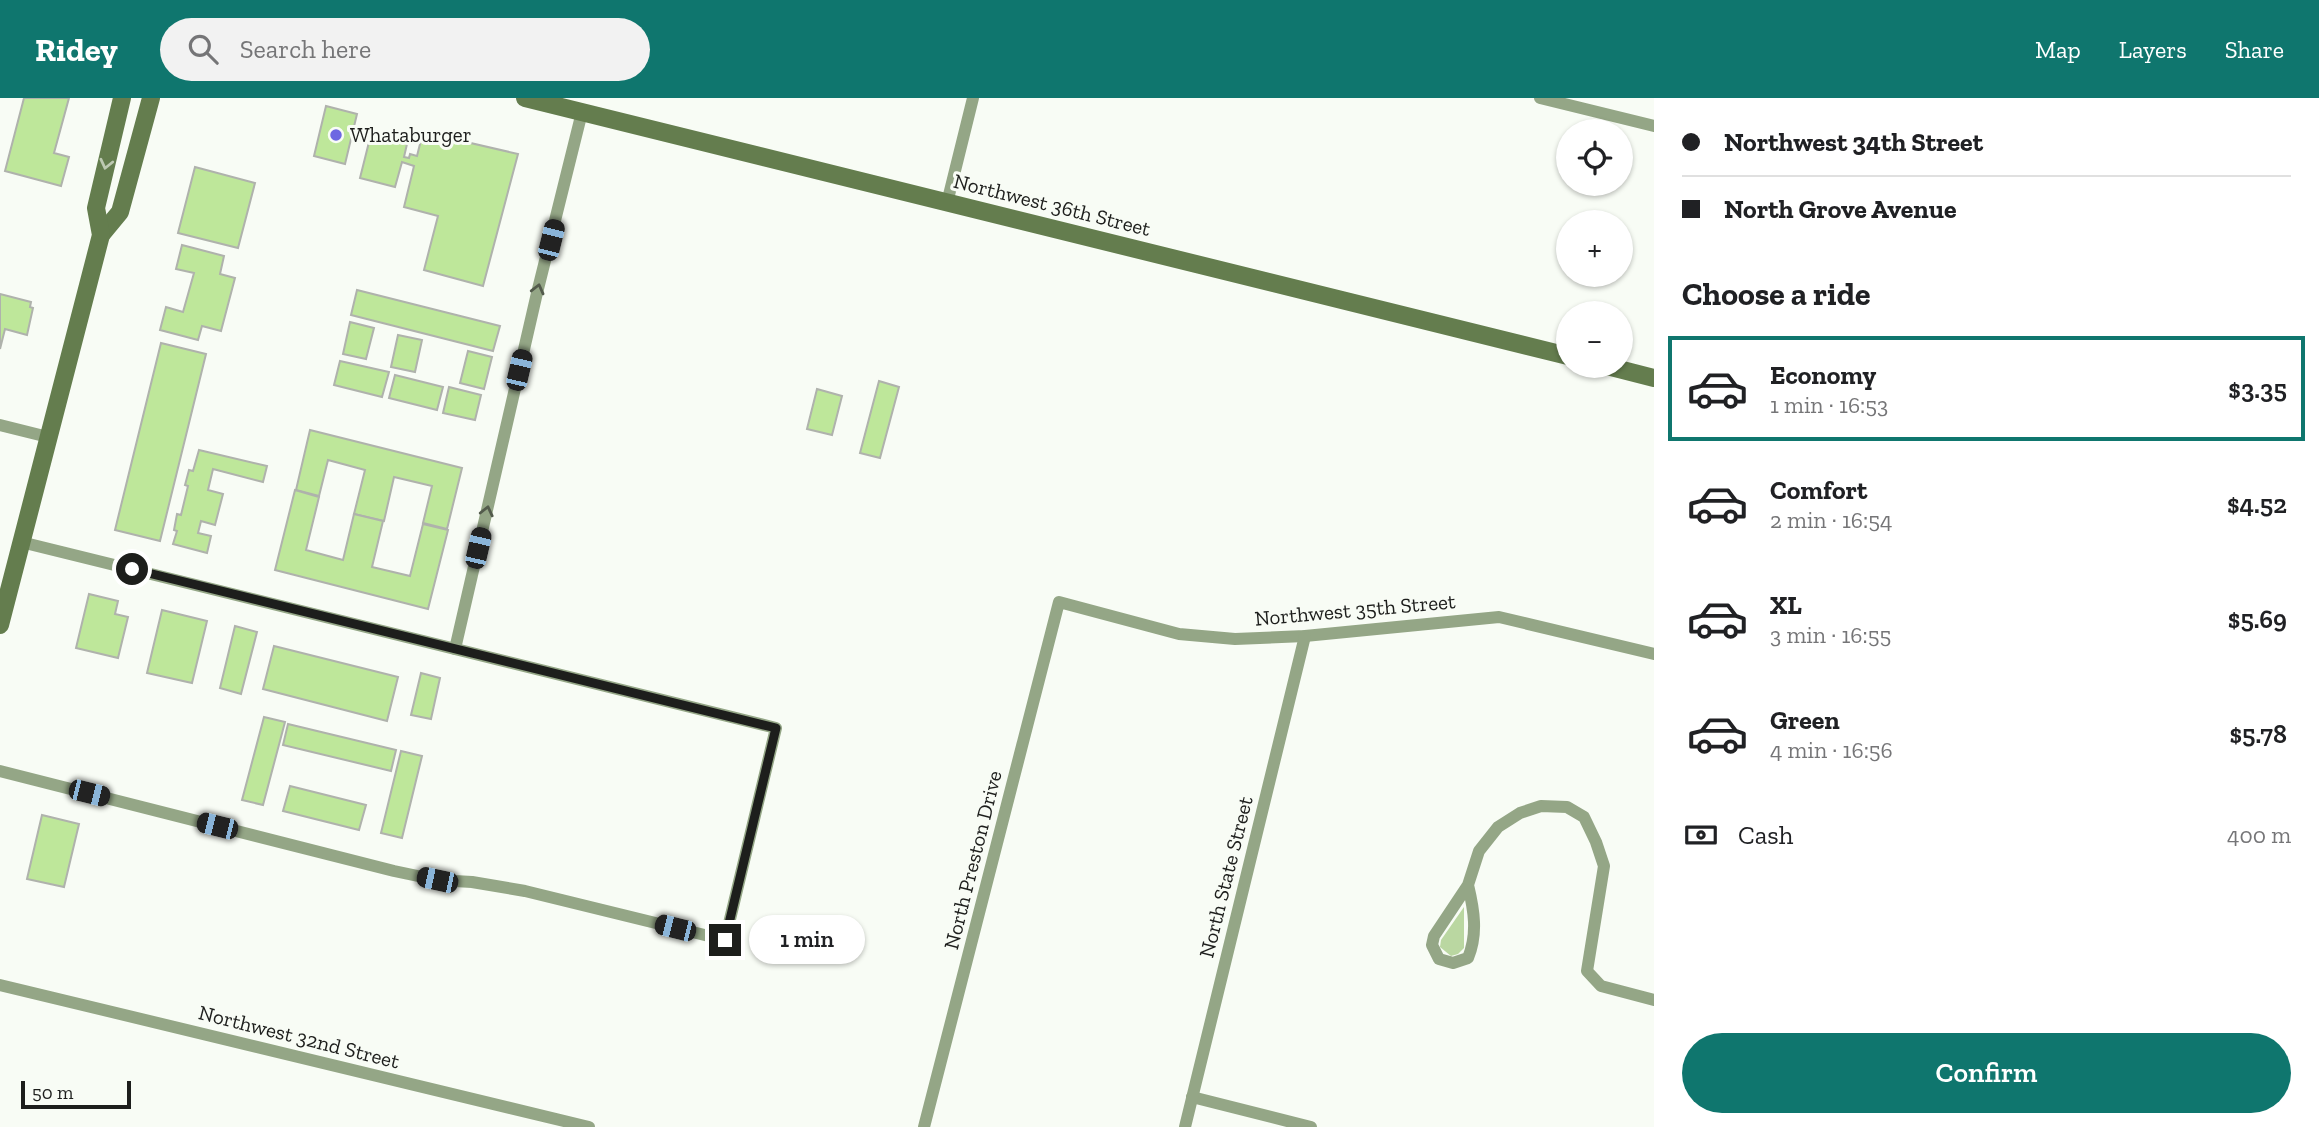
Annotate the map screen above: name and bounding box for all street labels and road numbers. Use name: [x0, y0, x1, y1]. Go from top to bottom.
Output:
street label: Northwest 36th Street: [951, 168, 1153, 241]
street label: Northwest 35th Street: [1253, 588, 1457, 631]
street label: North Preston Drive: [938, 768, 1007, 952]
street label: North State Street: [1193, 793, 1258, 960]
street label: Northwest 32nd Street: [196, 999, 402, 1074]

